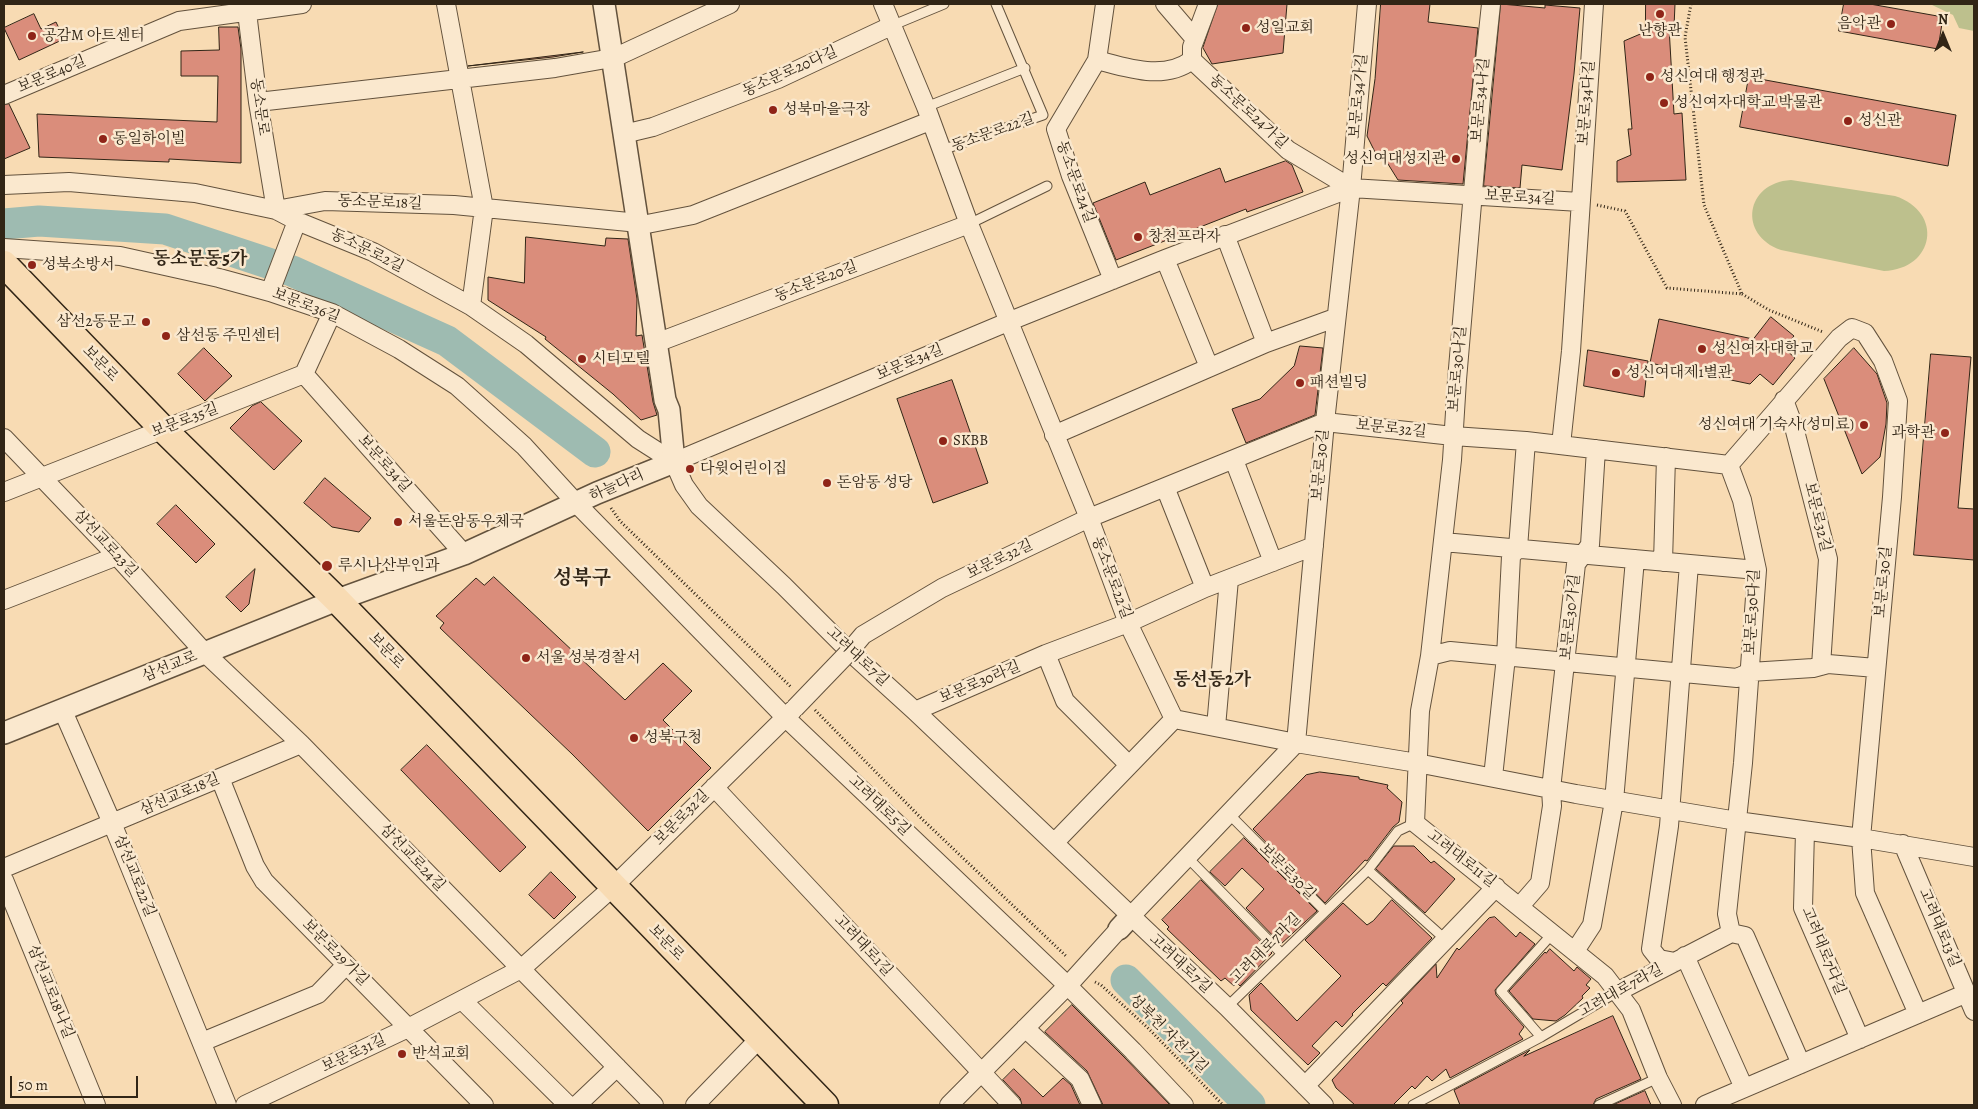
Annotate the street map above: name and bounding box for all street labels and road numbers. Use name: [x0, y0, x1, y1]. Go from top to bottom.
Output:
street label: 동소문로20다길: [740, 43, 840, 101]
street label: 보문로40길: [15, 53, 89, 97]
street label: 보문로34가길: [1346, 53, 1372, 139]
street label: 보문로34나길: [1468, 57, 1494, 143]
street label: 보문로34다길: [1575, 60, 1599, 146]
street label: 동소문로24가길: [1205, 71, 1291, 153]
street label: 동소문로: [246, 77, 272, 137]
street label: 동소문로22길: [949, 110, 1037, 156]
street label: 동소문로24길: [1052, 138, 1098, 226]
street label: 보문로34길: [1484, 187, 1556, 209]
street label: 동소문로18길: [337, 193, 423, 213]
street label: 동소문로2길: [327, 225, 407, 277]
street label: 동소문로20길: [772, 258, 860, 306]
street label: 보문로36길: [270, 285, 342, 327]
street label: 보문로30나길: [1445, 325, 1471, 413]
street label: 보문로34길: [874, 341, 946, 385]
street label: 보문로: [78, 342, 122, 386]
street label: 보문로35길: [149, 400, 221, 442]
street label: 보문로32길: [1355, 416, 1427, 442]
street label: 보문로30길: [1309, 428, 1333, 502]
street label: 보문로34길: [354, 432, 414, 496]
street label: 하늘다리: [587, 466, 647, 506]
street label: 보문로32길: [1800, 480, 1834, 554]
street label: 삼선교로23길: [69, 506, 141, 582]
street label: 동소문로22길: [1087, 534, 1135, 622]
street label: 보문로32길: [964, 536, 1036, 584]
street label: 보문로30길: [1872, 545, 1896, 619]
street label: 보문로30다길: [1742, 568, 1764, 656]
street label: 보문로30가길: [1558, 573, 1584, 661]
street label: 고려대로7길: [822, 624, 892, 690]
street label: 보문로: [364, 629, 408, 673]
street label: 삼선교로: [140, 648, 200, 686]
street label: 보문로30라길: [937, 658, 1023, 708]
street label: 삼선교로18길: [137, 770, 223, 820]
street label: 고려대로5길: [844, 772, 914, 840]
street label: 보문로32길: [650, 786, 714, 850]
street label: 삼선교로24길: [376, 821, 448, 895]
street label: 고려대로11길: [1423, 826, 1499, 892]
street label: 삼선교로22길: [109, 832, 159, 920]
street label: 보문로30길: [1255, 840, 1319, 904]
street label: 고려대로13길: [1914, 886, 1964, 970]
street label: 고려대로7다길: [1797, 904, 1849, 998]
street label: 고려대로7마길: [1227, 910, 1305, 988]
street label: 고려대로1길: [830, 911, 896, 981]
street label: 보문로29가길: [298, 916, 372, 990]
street label: 보문로: [644, 921, 688, 965]
street label: 고려대로7길: [1145, 931, 1215, 997]
street label: 삼선교로18나길: [23, 943, 77, 1041]
street label: 고려대로7라길: [1576, 961, 1666, 1021]
street label: 성북천 자전거길: [1125, 991, 1211, 1077]
street label: 보문로31길: [319, 1031, 389, 1077]

